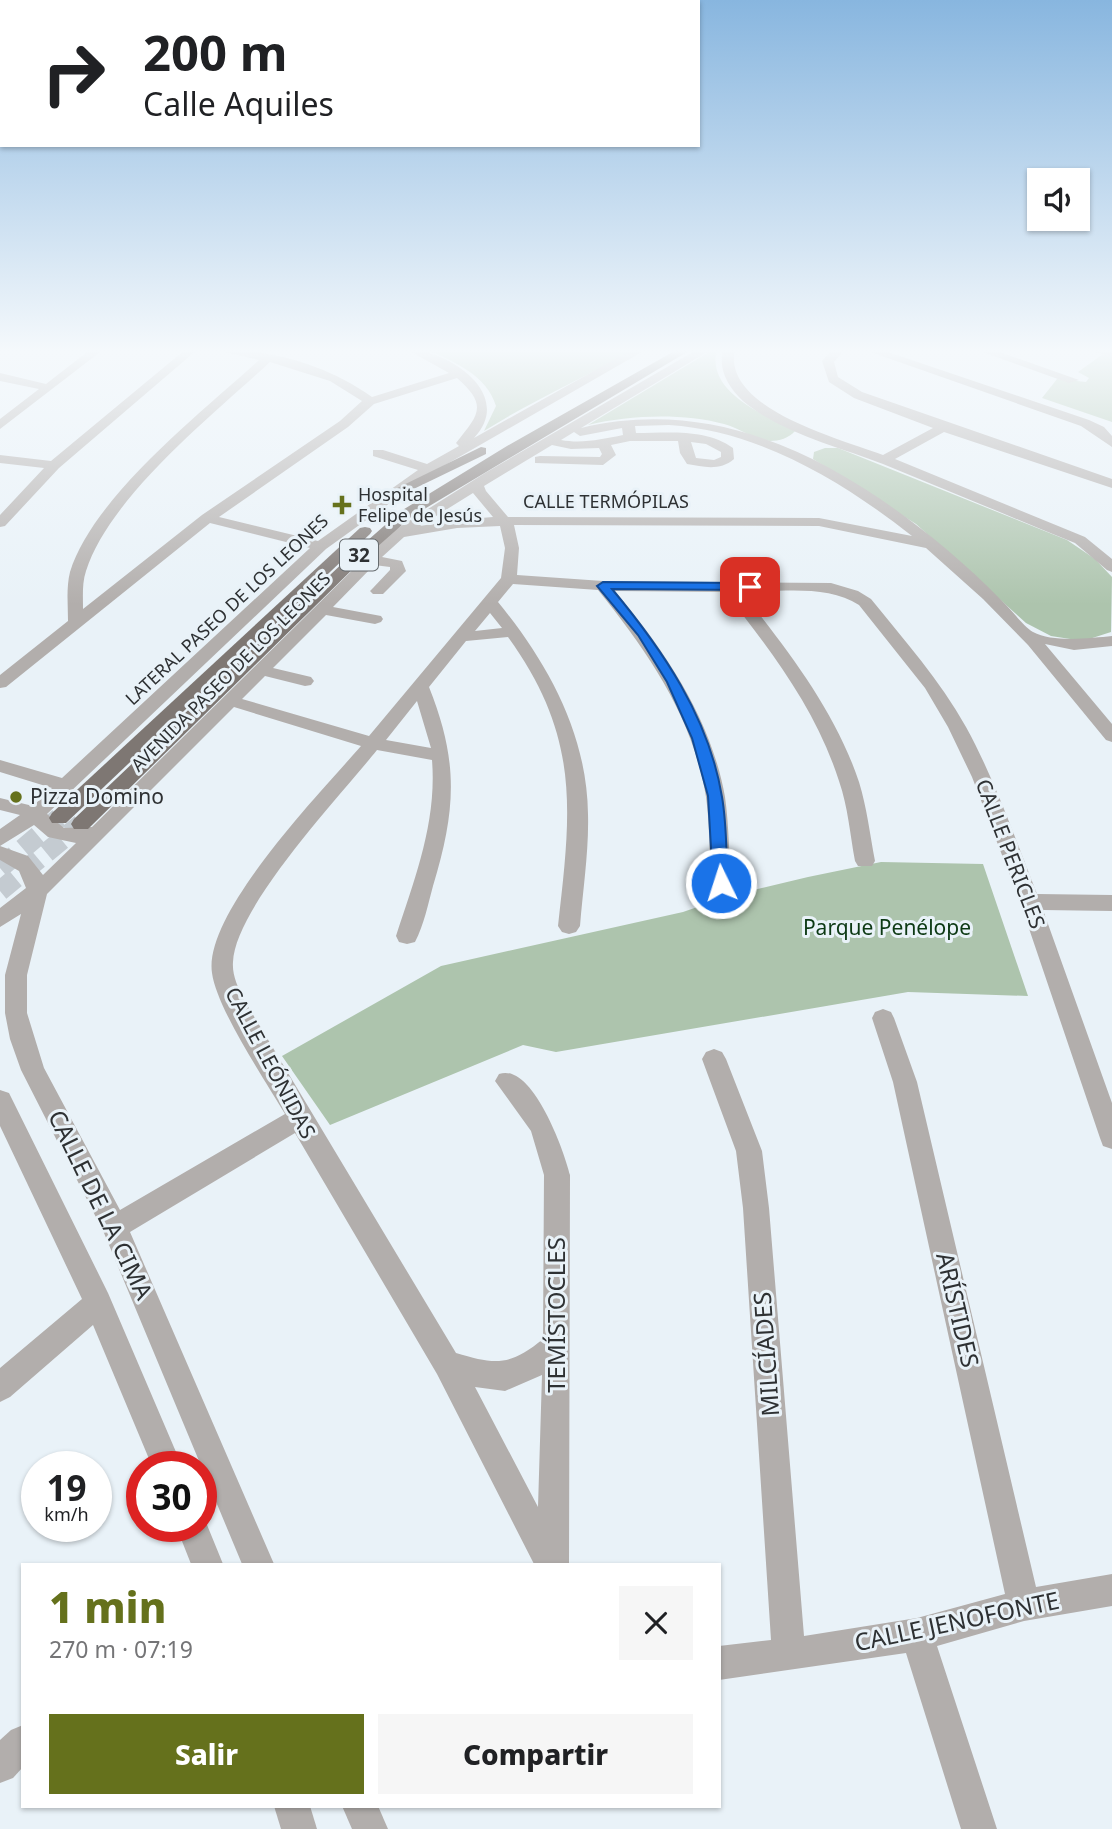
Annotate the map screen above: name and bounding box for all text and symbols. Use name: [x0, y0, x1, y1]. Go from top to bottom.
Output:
text: 200 m: [143, 19, 288, 85]
icon: right: [28, 28, 119, 119]
text: Calle Aquiles: [143, 82, 334, 125]
map controls: [1027, 168, 1090, 231]
button: sound: [1027, 168, 1090, 231]
place label: Hospital Felipe de Jesús: [358, 482, 482, 527]
street label: CALLE TERMÓPILAS: [523, 489, 689, 513]
marker: Hospital Felipe de Jesús: [332, 495, 352, 515]
street label: LATERAL PASEO DE LOS LEONES: [120, 509, 333, 710]
road number: 32: [340, 540, 378, 570]
pin: [720, 557, 780, 617]
street label: AVENIDA PASEO DE LOS LEONES: [125, 566, 335, 776]
icon: arrive: [731, 568, 769, 606]
street label: CALLE PERICLES: [970, 775, 1052, 932]
place label: Pizza Domino: [30, 782, 164, 810]
marker: Pizza Domino: [8, 789, 24, 805]
position arrow: [684, 846, 758, 920]
park label: Parque Penélope: [803, 913, 971, 941]
street label: CALLE LEÓNIDAS: [219, 982, 323, 1143]
street label: CALLE DE LA CIMA: [41, 1104, 162, 1305]
street label: TEMÍSTOCLES: [539, 1237, 572, 1393]
street label: ARÍSTIDES: [929, 1249, 988, 1370]
street label: MILCÍADES: [745, 1291, 786, 1417]
speed limit sign: 30: [126, 1451, 217, 1542]
text: 19: [46, 1464, 87, 1511]
text: km/h: [44, 1502, 89, 1526]
text: 1 min: [49, 1578, 166, 1635]
street label: CALLE JENOFONTE: [851, 1583, 1062, 1658]
button: close: [619, 1586, 693, 1660]
text: 270 m · 07:19: [49, 1633, 193, 1665]
button: Salir: [49, 1714, 364, 1794]
button: Compartir: [378, 1714, 693, 1794]

